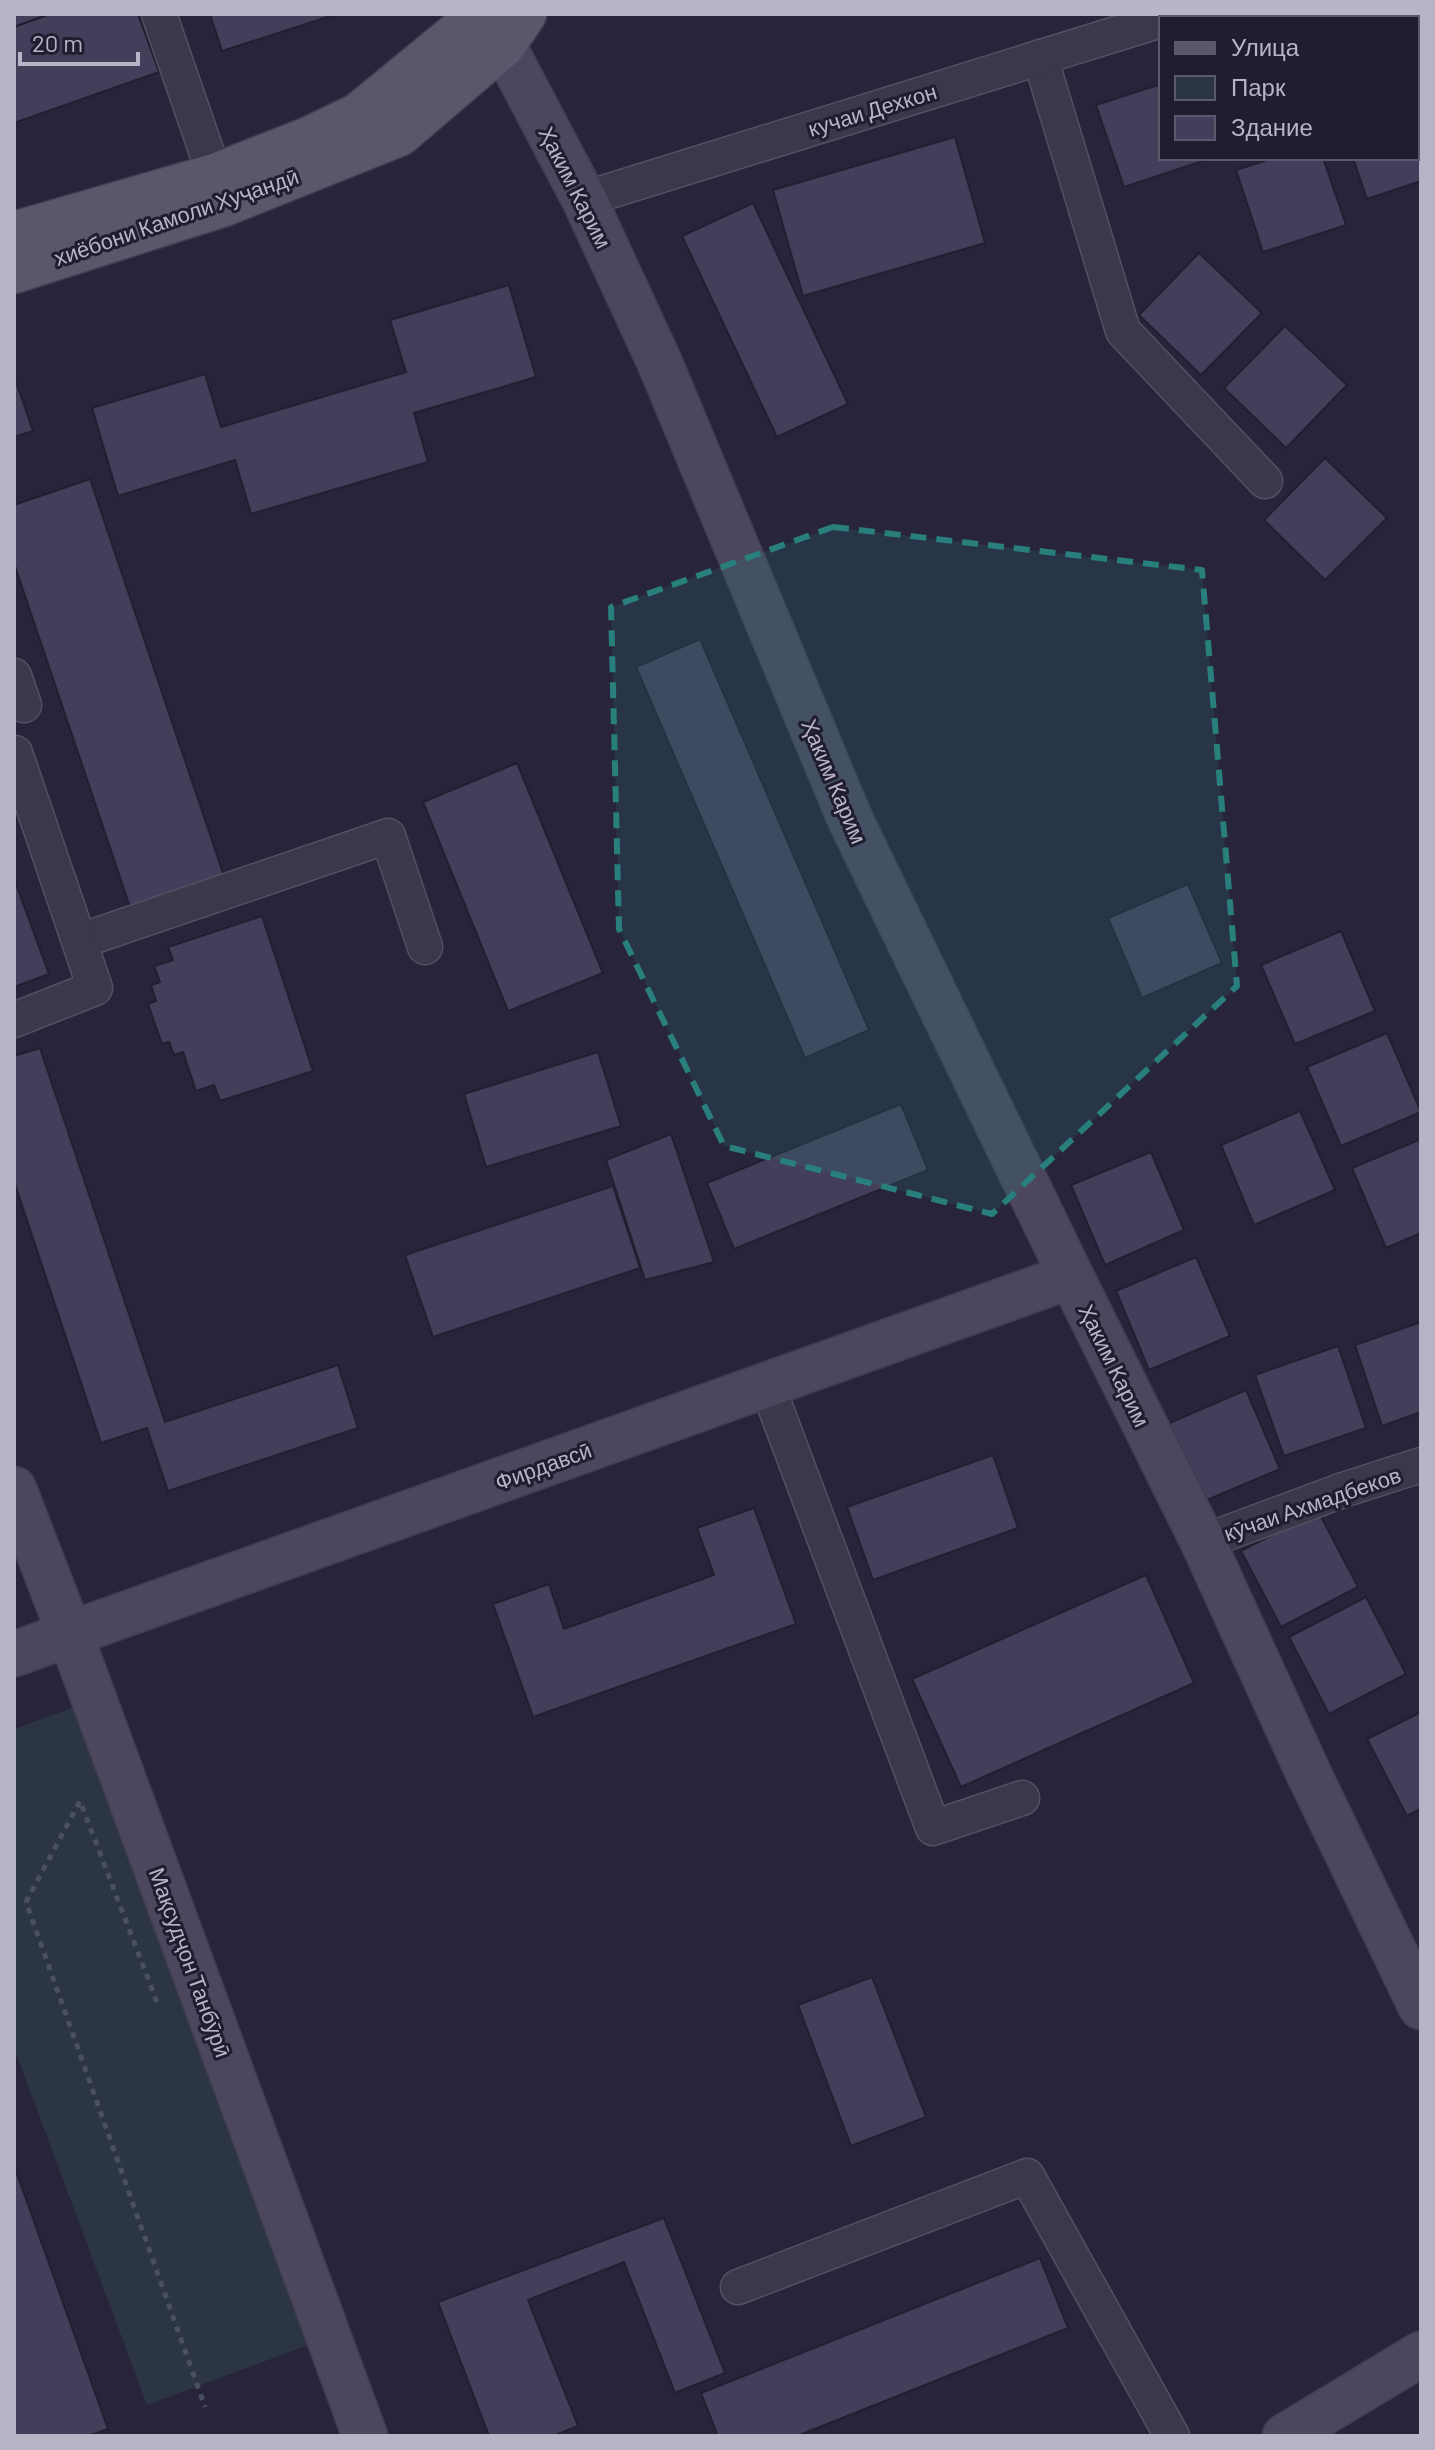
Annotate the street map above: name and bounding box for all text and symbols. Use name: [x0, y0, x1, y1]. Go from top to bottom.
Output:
scale bar: [20, 16, 138, 66]
legend: [1159, 16, 1419, 160]
text: 20 m: [32, 28, 83, 57]
text: Улица: [1231, 32, 1300, 61]
text: Парк: [1231, 72, 1286, 101]
street label: кучаи Дехкон: [805, 77, 940, 142]
text: Здание: [1231, 112, 1313, 141]
street label: Ҳаким Карим: [533, 122, 618, 253]
street label: хиёбони Камоли Хуҷандӣ: [50, 162, 302, 271]
street label: Ҳаким Карим: [796, 715, 873, 848]
street label: Ҳаким Карим: [1073, 1300, 1156, 1431]
street label: Фирдавсӣ: [491, 1436, 595, 1495]
street label: кӯчаи Ахмадбеков: [1220, 1461, 1404, 1546]
street label: Мақсудҷон Танбӯрӣ: [144, 1864, 237, 2061]

